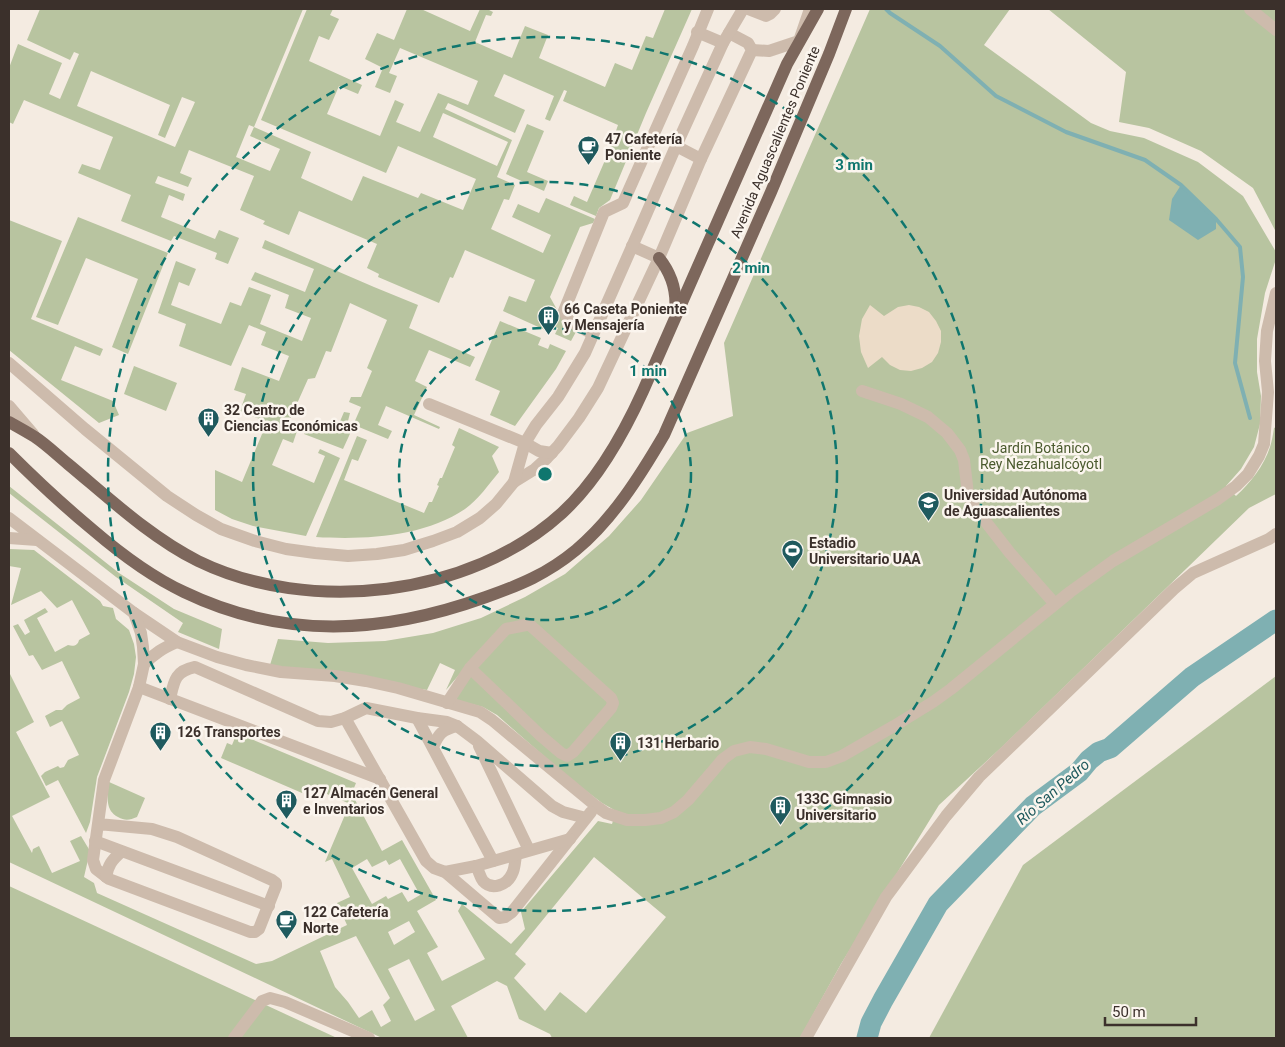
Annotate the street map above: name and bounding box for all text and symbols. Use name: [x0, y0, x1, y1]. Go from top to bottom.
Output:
street label: Avenida Aguascalientes Poniente: [727, 44, 823, 240]
place label: 47 Cafetería Poniente: [605, 131, 683, 163]
cafe icon: 47 Cafetería Poniente: [577, 135, 601, 166]
text: 3 min: [835, 156, 873, 174]
text: 2 min: [732, 259, 770, 277]
place label: 66 Caseta Poniente y Mensajería: [564, 301, 687, 333]
building icon: 66 Caseta Poniente y Mensajería: [536, 305, 560, 336]
text: 1 min: [629, 362, 667, 380]
place label: 32 Centro de Ciencias Económicas: [224, 402, 358, 434]
building icon: 32 Centro de Ciencias Económicas: [196, 406, 220, 437]
park label: Jardín Botánico Rey Nezahualcóyotl: [980, 440, 1102, 472]
centre of rings: [536, 465, 554, 483]
place label: Universidad Autónoma de Aguascalientes: [944, 487, 1088, 519]
school or university icon: Universidad Autónoma de Aguascalientes: [916, 491, 940, 522]
place label: Estadio Universitario UAA: [809, 535, 921, 567]
sports icon: Estadio Universitario UAA: [781, 539, 805, 570]
building icon: 126 Transportes: [149, 720, 173, 751]
place label: 126 Transportes: [177, 724, 281, 740]
building icon: 131 Herbario: [609, 731, 633, 762]
place label: 131 Herbario: [637, 735, 719, 751]
water label: Río San Pedro: [1013, 755, 1093, 829]
place label: 127 Almacén General e Inventarios: [303, 785, 438, 817]
building icon: 127 Almacén General e Inventarios: [275, 789, 299, 820]
place label: 133C Gimnasio Universitario: [796, 791, 892, 823]
building icon: 133C Gimnasio Universitario: [768, 795, 792, 826]
place label: 122 Cafetería Norte: [303, 904, 389, 936]
cafe icon: 122 Cafetería Norte: [275, 908, 299, 939]
scale bar: [1105, 994, 1196, 1026]
text: 50 m: [1112, 1003, 1146, 1021]

